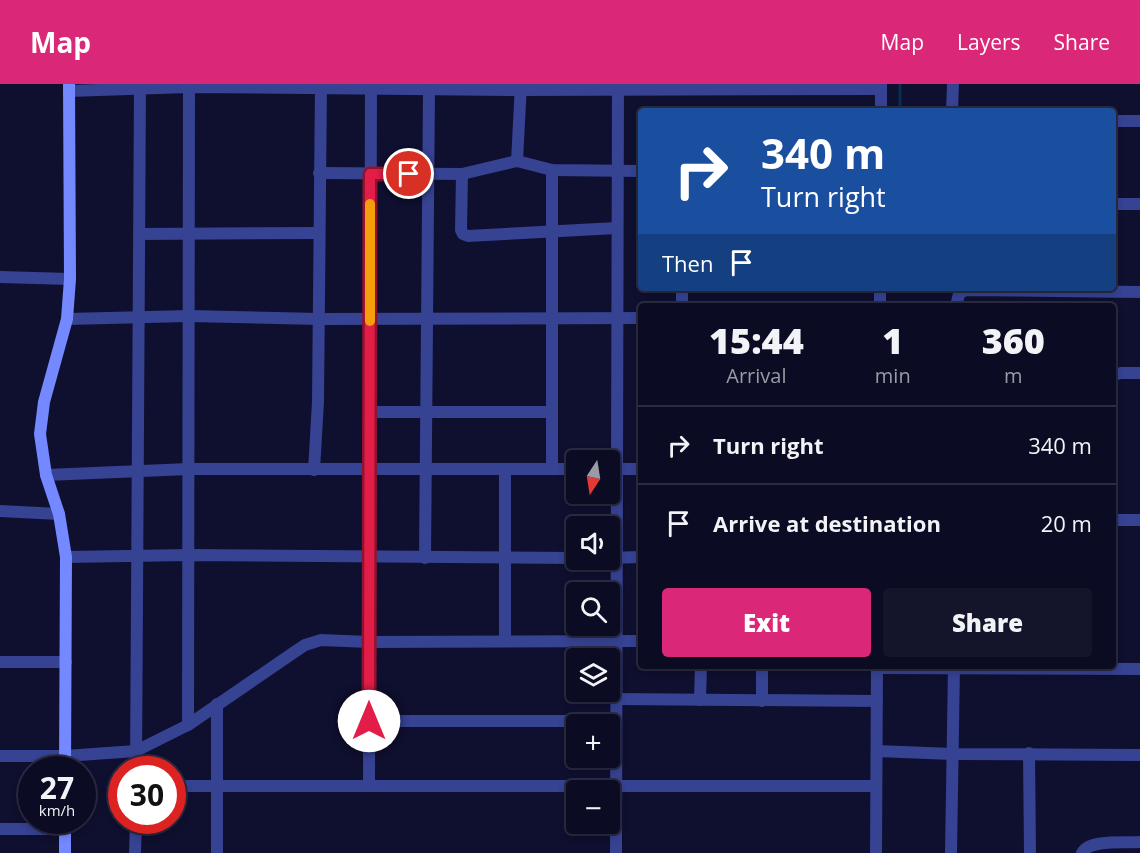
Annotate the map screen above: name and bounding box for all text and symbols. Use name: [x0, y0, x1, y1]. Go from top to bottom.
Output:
text: Map: [30, 23, 91, 61]
text: Map: [881, 28, 924, 56]
text: Layers: [957, 28, 1021, 56]
text: Share: [1054, 28, 1110, 56]
text: 340 m: [761, 124, 885, 181]
icon: right: [662, 132, 740, 210]
pin: [383, 148, 434, 199]
icon: arrive: [392, 157, 425, 190]
text: Turn right: [761, 178, 886, 215]
icon: arrive: [725, 246, 758, 279]
text: Then: [662, 248, 713, 278]
text: 15:44: [709, 316, 804, 365]
text: 1: [882, 316, 903, 365]
text: 360: [982, 316, 1045, 365]
text: Arrival: [726, 362, 787, 389]
text: min: [875, 362, 911, 389]
text: m: [1004, 362, 1023, 389]
icon: right: [662, 429, 695, 462]
text: Turn right: [713, 430, 824, 460]
text: 340 m: [1028, 430, 1092, 460]
north arrow: [566, 450, 620, 504]
map controls: [566, 450, 620, 834]
icon: arrive: [662, 507, 695, 540]
text: Arrive at destination: [713, 508, 941, 538]
text: 20 m: [1041, 508, 1092, 538]
button: sound: [566, 516, 620, 570]
button: search: [566, 582, 620, 636]
button: Exit: [662, 588, 871, 657]
button: Share: [883, 588, 1092, 657]
button: layers: [566, 648, 620, 702]
position arrow: [337, 689, 401, 753]
button: +: [566, 714, 620, 768]
speed limit sign: 30: [108, 756, 186, 834]
text: 27: [40, 767, 74, 808]
button: −: [566, 780, 620, 834]
text: km/h: [39, 800, 75, 820]

